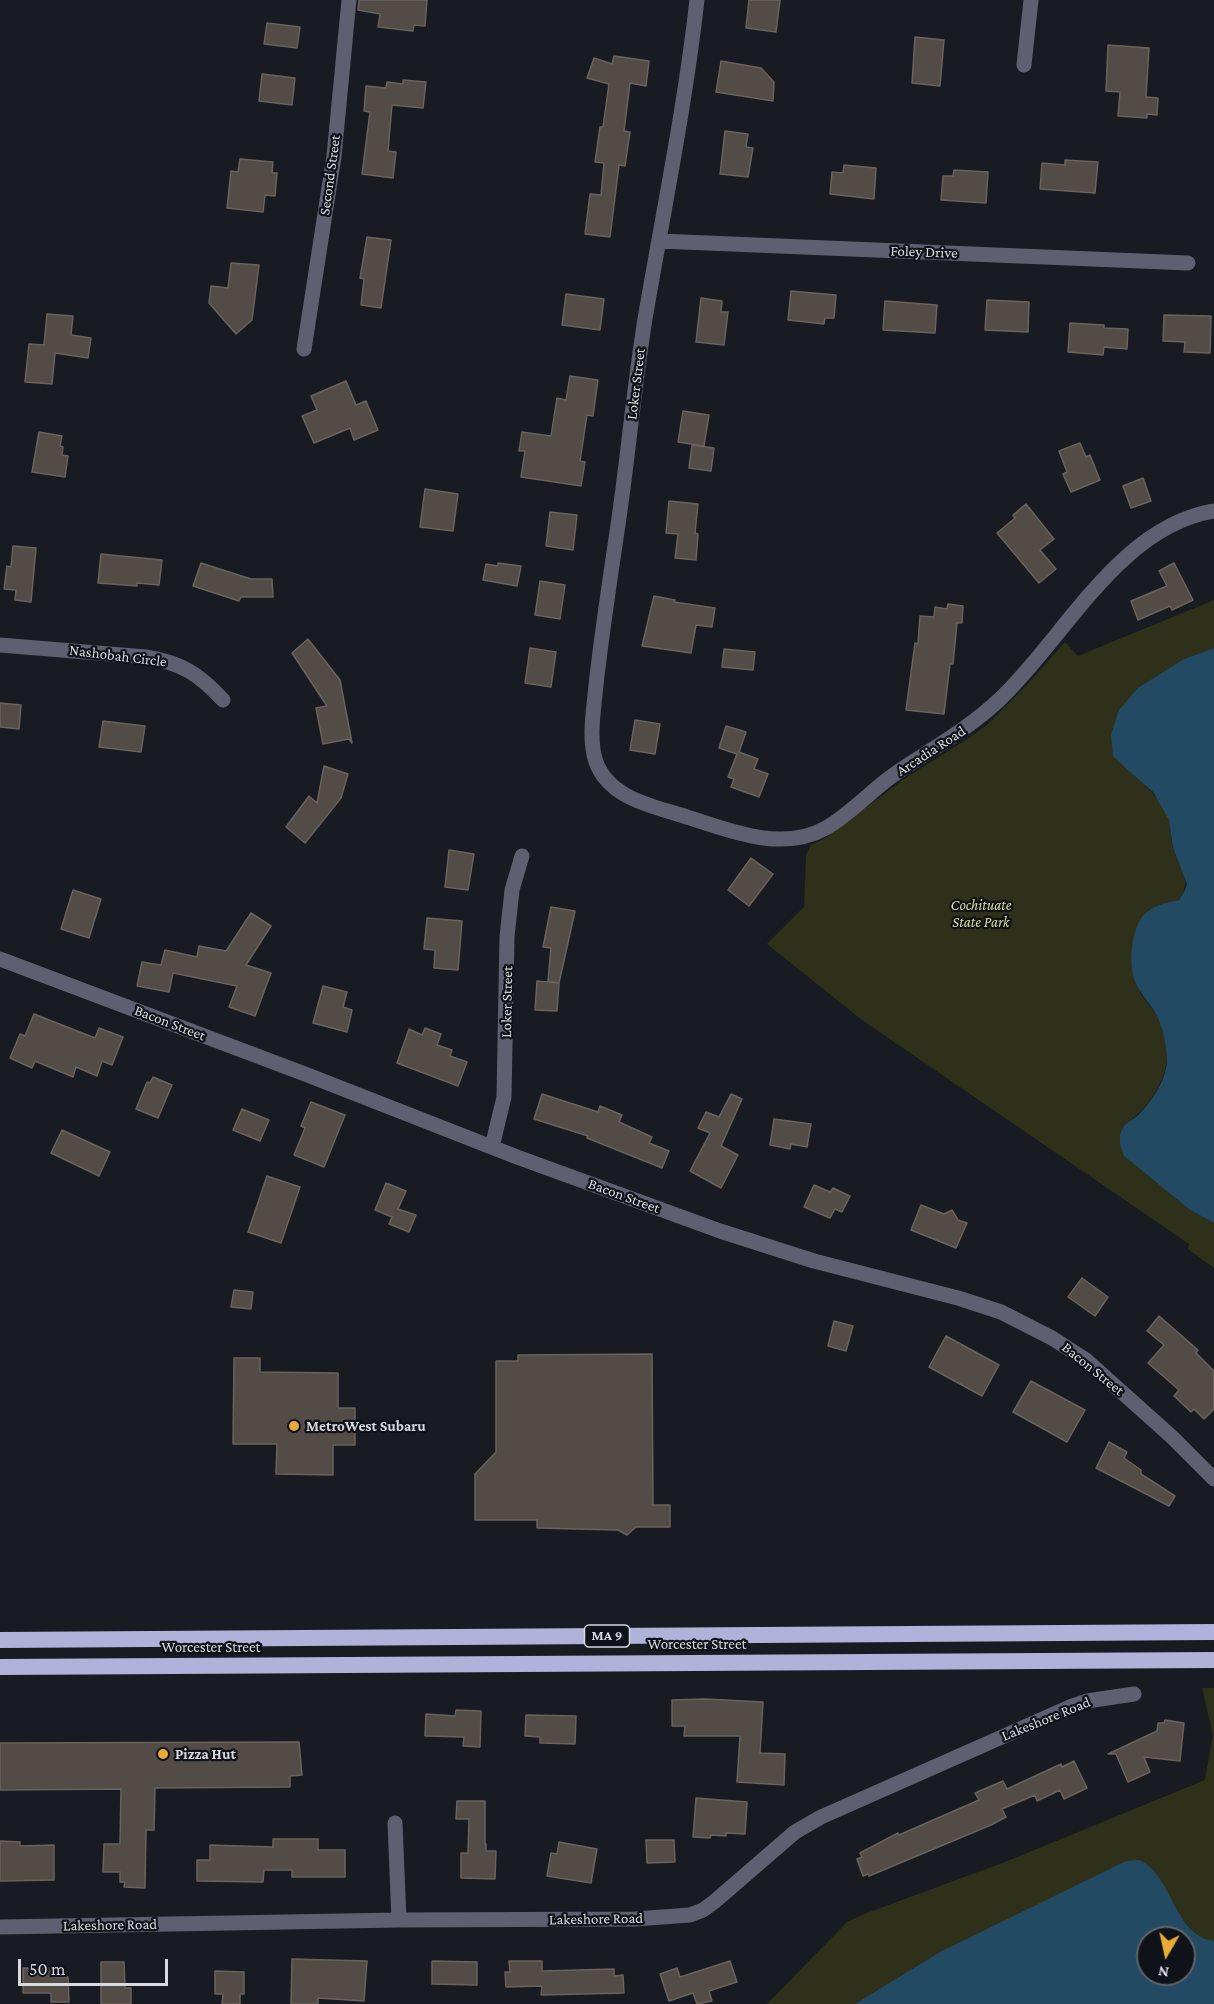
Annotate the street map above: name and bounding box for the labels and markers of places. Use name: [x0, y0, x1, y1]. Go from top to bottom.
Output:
place label: MetroWest Subaru: [306, 1417, 426, 1435]
marker: MetroWest Subaru: [287, 1419, 301, 1433]
place label: Pizza Hut: [175, 1745, 236, 1763]
marker: Pizza Hut: [156, 1747, 170, 1761]

